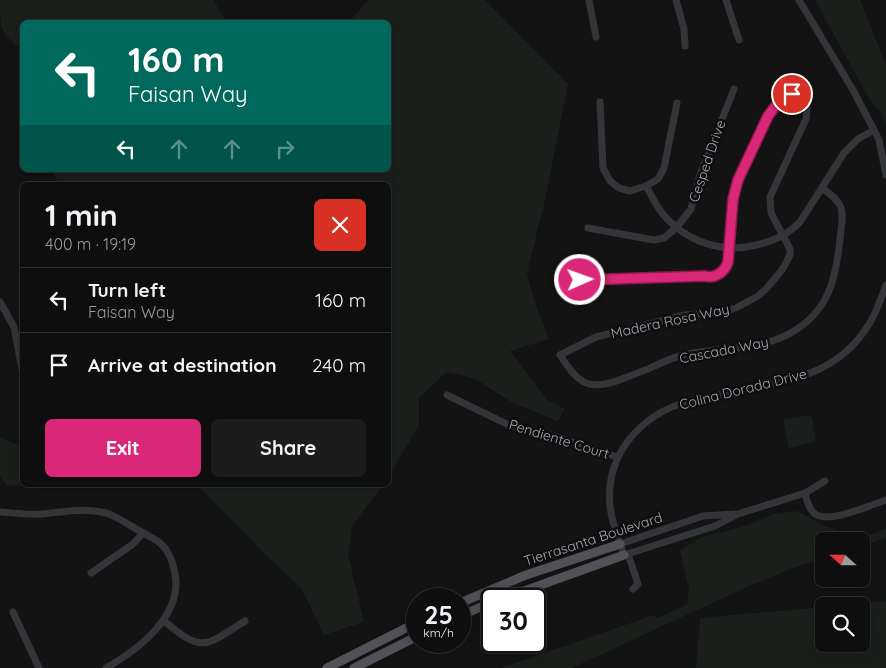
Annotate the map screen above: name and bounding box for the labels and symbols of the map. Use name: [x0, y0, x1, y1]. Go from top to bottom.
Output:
pin: [771, 73, 813, 115]
street label: Cesped Drive: [684, 117, 730, 205]
position arrow: [553, 253, 605, 305]
street label: Madera Rosa Way: [609, 300, 731, 342]
street label: Cascada Way: [678, 333, 770, 367]
street label: Colina Dorada Drive: [677, 364, 809, 414]
street label: Pendiente Court: [507, 415, 612, 463]
street label: Tierrasanta Boulevard: [521, 508, 665, 570]
north arrow: [815, 532, 870, 588]
speed limit sign: 30: [481, 588, 546, 653]

